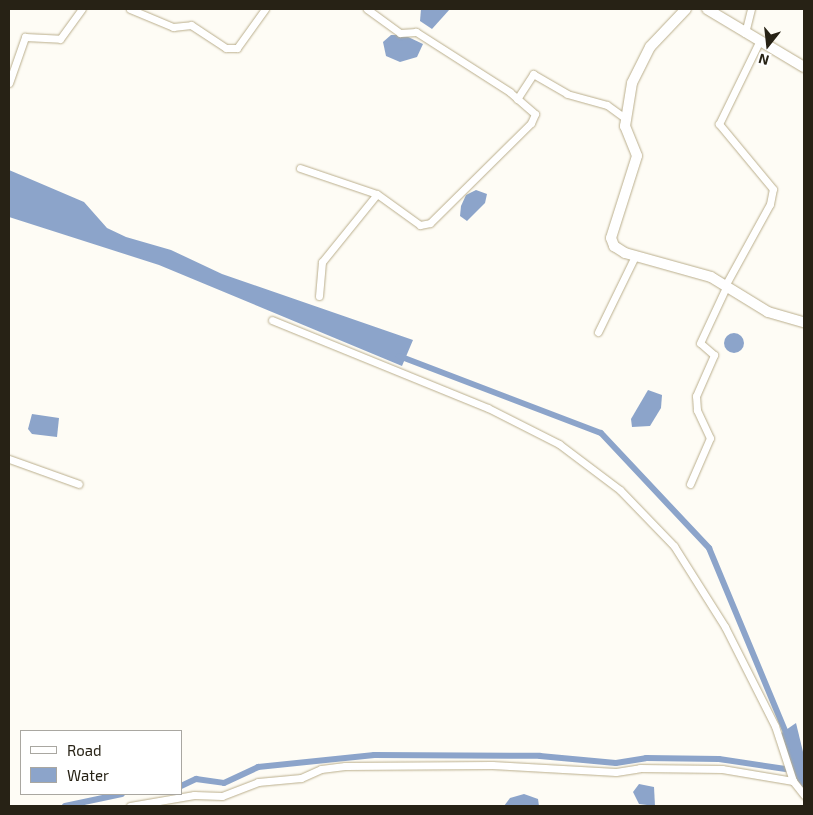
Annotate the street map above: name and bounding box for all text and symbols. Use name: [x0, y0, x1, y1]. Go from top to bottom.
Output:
north arrow: [743, 20, 793, 70]
text: N: [757, 50, 771, 69]
legend: [20, 730, 182, 795]
text: Road: [67, 741, 102, 759]
text: Water: [67, 766, 109, 784]

